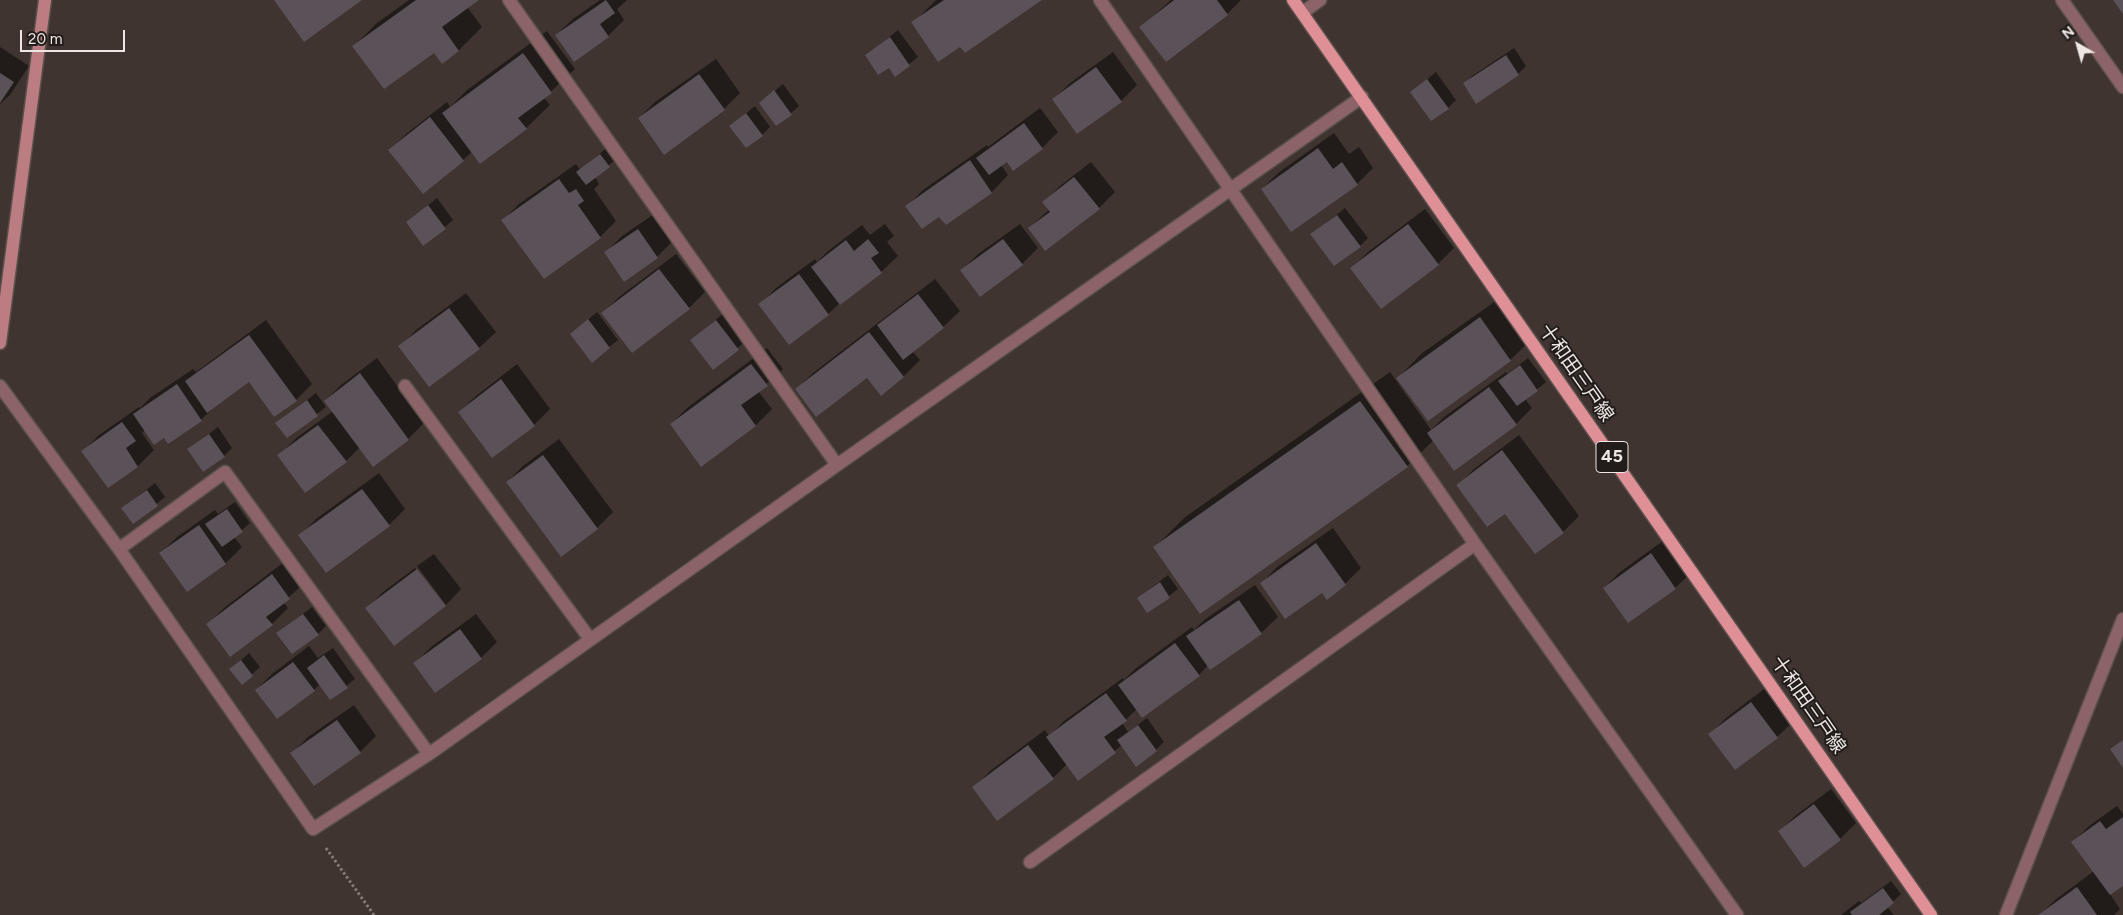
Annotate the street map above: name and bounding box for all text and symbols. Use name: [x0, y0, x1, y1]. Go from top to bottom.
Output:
scale bar: [22, 20, 128, 52]
north arrow: [2053, 20, 2103, 70]
text: N: [2059, 23, 2078, 43]
text: 20 m: [28, 30, 62, 48]
street label: 十和田三戸線: [1534, 320, 1618, 426]
road number: 45: [1596, 442, 1628, 472]
street label: 十和田三戸線: [1766, 652, 1850, 758]

